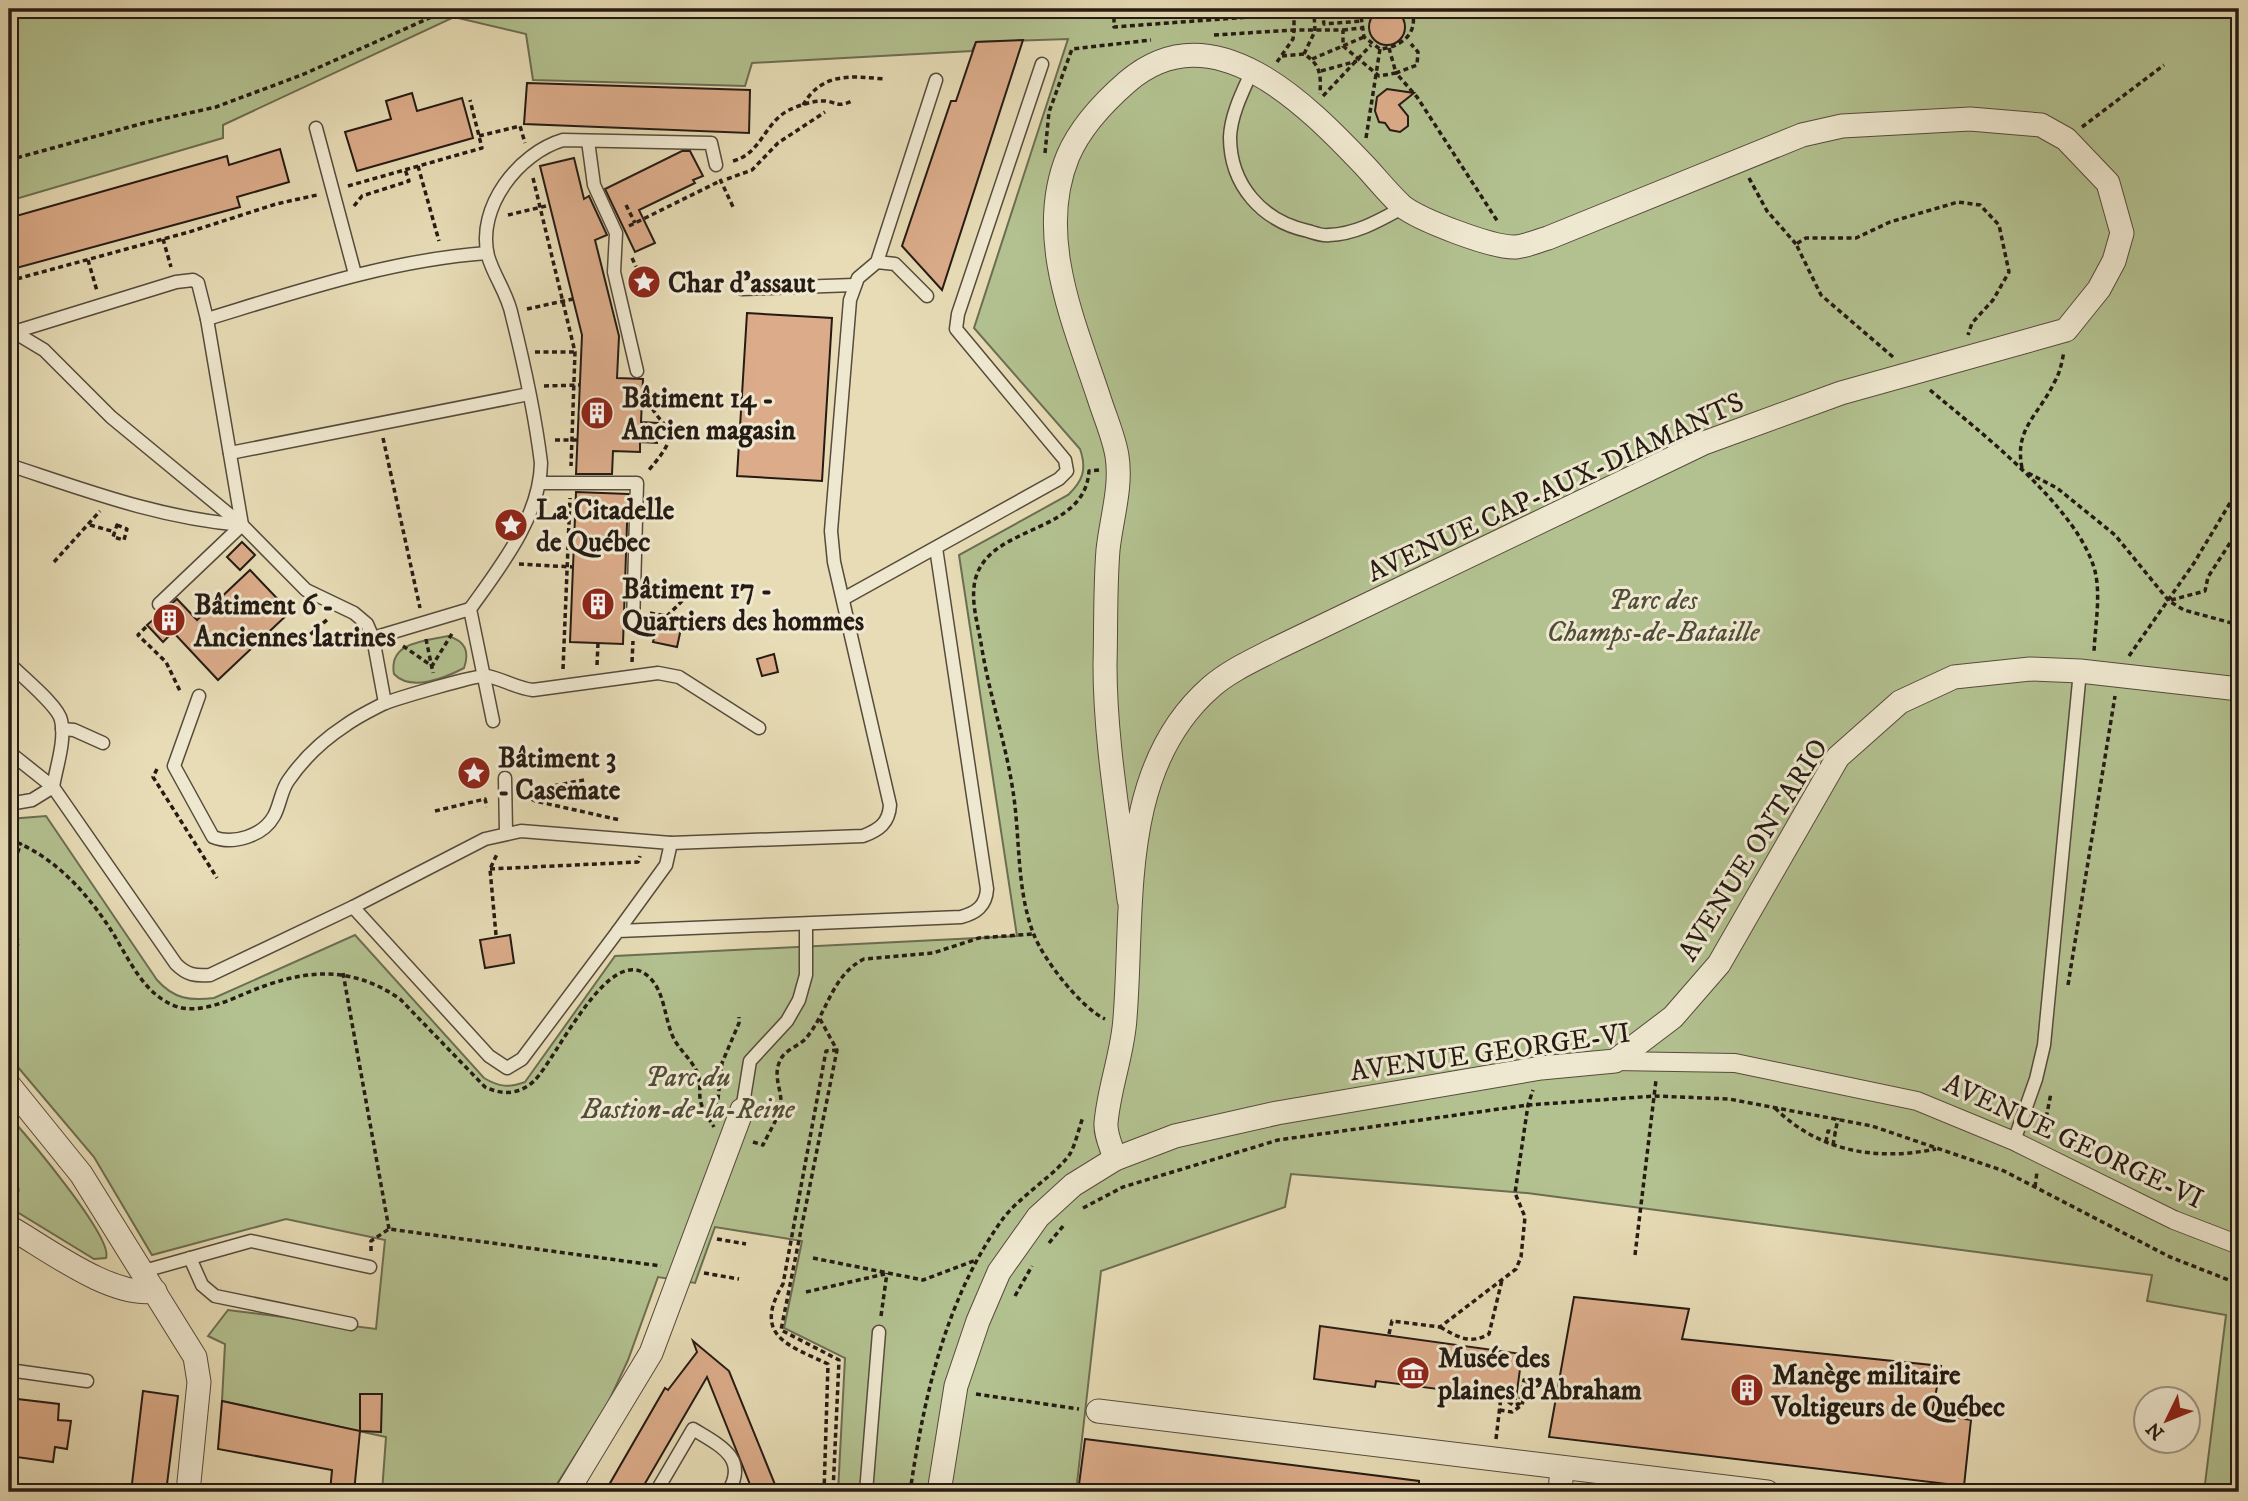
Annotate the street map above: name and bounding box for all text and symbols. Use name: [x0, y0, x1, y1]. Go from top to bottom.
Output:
place icon: Char d'assaut: [625, 263, 663, 301]
place label: Char d'assaut: [668, 266, 815, 301]
place label: Bâtiment 14 - Ancien magasin: [621, 381, 796, 448]
street label: AVENUE CAP-AUX-DIAMANTS: [1362, 384, 1750, 590]
building icon: Bâtiment 14 - Ancien magasin: [578, 394, 616, 432]
place label: La Citadelle de Québec: [536, 493, 675, 560]
place icon: La Citadelle de Québec: [492, 506, 530, 544]
place label: Bâtiment 17 - Quartiers des hommes: [622, 572, 865, 639]
park label: Parc des Champs-de-Bataille: [1547, 583, 1761, 650]
building icon: Bâtiment 17 - Quartiers des hommes: [579, 585, 617, 623]
place label: Bâtiment 6 - Anciennes latrines: [193, 588, 396, 655]
building icon: Bâtiment 6 - Anciennes latrines: [150, 601, 188, 639]
street label: AVENUE ONTARIO: [1671, 732, 1836, 967]
place label: Bâtiment 3 - Casemate: [498, 741, 621, 808]
place icon: Bâtiment 3 - Casemate: [455, 754, 493, 792]
street label: AVENUE GEORGE-VI: [1348, 1016, 1632, 1089]
park label: Parc du Bastion-de-la-Reine: [580, 1060, 796, 1127]
street label: AVENUE GEORGE-VI: [1938, 1066, 2209, 1217]
place label: Musée des plaines d'Abraham: [1437, 1341, 1642, 1408]
museum icon: Musée des plaines d'Abraham: [1394, 1354, 1432, 1392]
place label: Manège militaire Voltigeurs de Québec: [1771, 1358, 2005, 1425]
building icon: Manège militaire Voltigeurs de Québec: [1728, 1371, 1766, 1409]
north arrow: [2132, 1386, 2202, 1456]
text: N: [2142, 1417, 2169, 1444]

